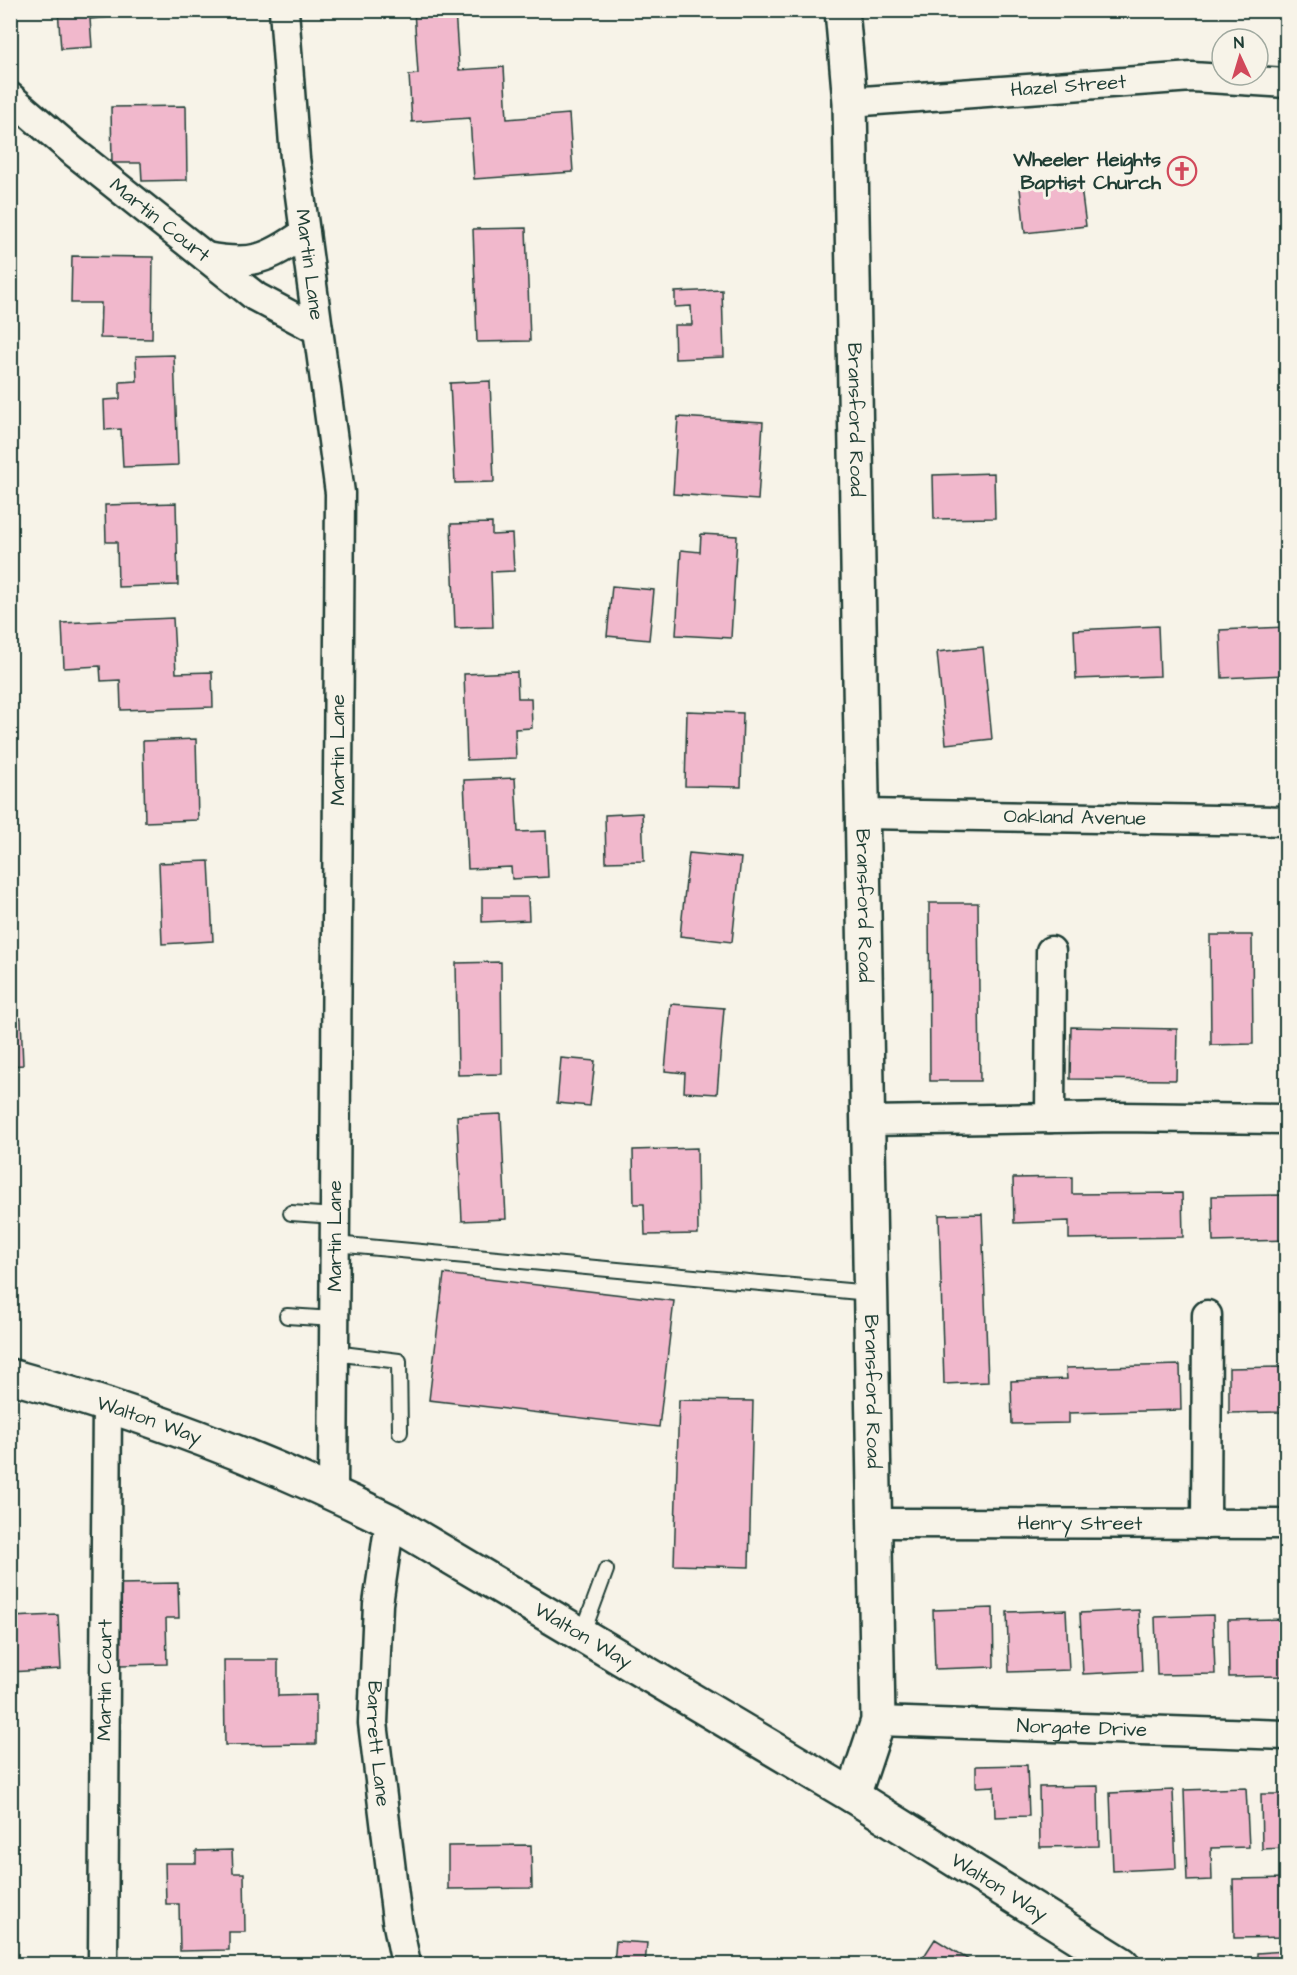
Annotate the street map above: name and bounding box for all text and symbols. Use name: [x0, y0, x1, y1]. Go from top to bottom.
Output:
north arrow: [1210, 27, 1270, 87]
text: N: [1233, 32, 1245, 54]
street label: Hazel Street: [1010, 68, 1127, 104]
place label: Wheeler Heights Baptist Church: [1012, 146, 1162, 197]
church icon: Wheeler Heights Baptist Church: [1166, 155, 1198, 187]
street label: Martin Court: [103, 171, 216, 269]
street label: Martin Lane: [288, 207, 331, 322]
street label: Bransford Road: [840, 342, 871, 497]
street label: Martin Lane: [324, 694, 352, 806]
street label: Oakland Avenue: [1003, 802, 1147, 833]
street label: Bransford Road: [849, 828, 879, 983]
street label: Martin Lane: [321, 1180, 349, 1292]
street label: Bransford Road: [857, 1314, 888, 1469]
street label: Walton Way: [93, 1389, 206, 1453]
street label: Henry Street: [1018, 1509, 1142, 1538]
street label: Walton Way: [529, 1596, 637, 1677]
street label: Martin Court: [91, 1619, 119, 1741]
street label: Barrett Lane: [359, 1680, 397, 1808]
street label: Norgate Drive: [1016, 1712, 1148, 1744]
street label: Walton Way: [945, 1846, 1053, 1929]

